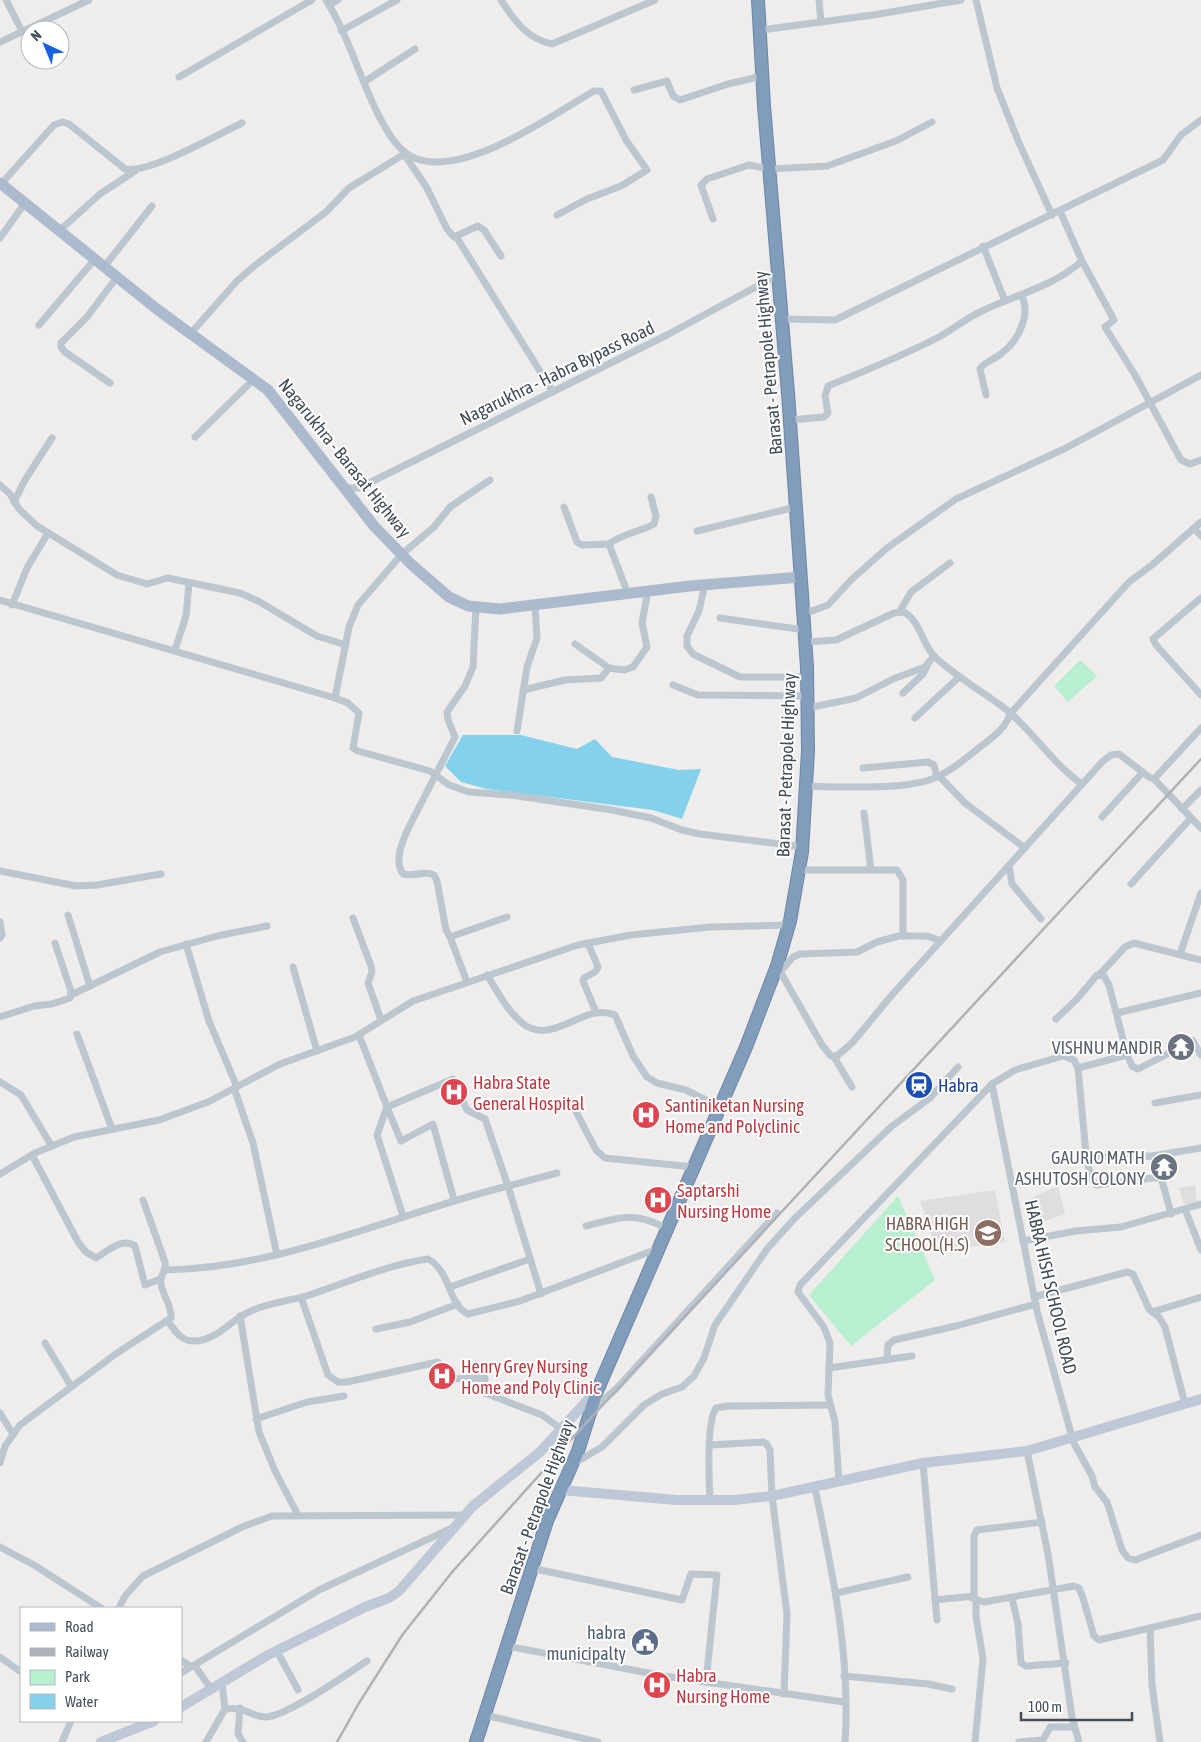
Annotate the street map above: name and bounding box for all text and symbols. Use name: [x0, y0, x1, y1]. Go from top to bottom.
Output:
north arrow: [20, 20, 70, 70]
text: N: [27, 27, 44, 44]
street label: Barasat - Petrapole Highway: [749, 270, 787, 456]
street label: Nagarukhra - Habra Bypass Road: [456, 317, 658, 429]
street label: Nagarukhra - Barasat Highway: [274, 374, 416, 542]
street label: Barasat - Petrapole Highway: [772, 672, 800, 858]
temple icon: VISHNU MANDIR: [1166, 1032, 1196, 1062]
place label: VISHNU MANDIR: [1052, 1037, 1162, 1058]
station icon: Habra: [904, 1070, 934, 1100]
place label: Habra State General Hospital: [473, 1072, 585, 1114]
place label: Habra: [938, 1075, 979, 1096]
hospital icon: Habra State General Hospital: [439, 1077, 469, 1107]
place label: Santiniketan Nursing Home and Polyclinic: [665, 1095, 804, 1137]
hospital icon: Santiniketan Nursing Home and Polyclinic: [631, 1100, 661, 1130]
place label: GAURIO MATH ASHUTOSH COLONY: [1015, 1147, 1145, 1189]
temple icon: GAURIO MATH ASHUTOSH COLONY: [1149, 1152, 1179, 1182]
place label: Saptarshi Nursing Home: [677, 1180, 771, 1222]
hospital icon: Saptarshi Nursing Home: [643, 1185, 673, 1215]
street label: HABRA HISH SCHOOL ROAD: [1021, 1198, 1081, 1376]
place label: HABRA HIGH SCHOOL(H.S): [885, 1213, 969, 1255]
school or university icon: HABRA HIGH SCHOOL(H.S): [973, 1218, 1003, 1248]
place label: Henry Grey Nursing Home and Poly Clinic: [461, 1356, 600, 1398]
hospital icon: Henry Grey Nursing Home and Poly Clinic: [427, 1361, 457, 1391]
street label: Barasat - Petrapole Highway: [496, 1417, 578, 1597]
legend: [20, 1607, 182, 1722]
text: Road: [65, 1618, 94, 1635]
place label: habra municipalty: [546, 1622, 626, 1664]
public building icon: habra municipalty: [630, 1627, 660, 1657]
text: Railway: [65, 1643, 109, 1660]
place label: Habra Nursing Home: [676, 1665, 770, 1707]
text: Park: [65, 1668, 90, 1685]
hospital icon: Habra Nursing Home: [642, 1670, 672, 1700]
scale bar: [1021, 1690, 1132, 1722]
text: Water: [65, 1693, 98, 1710]
text: 100 m: [1028, 1698, 1062, 1715]

